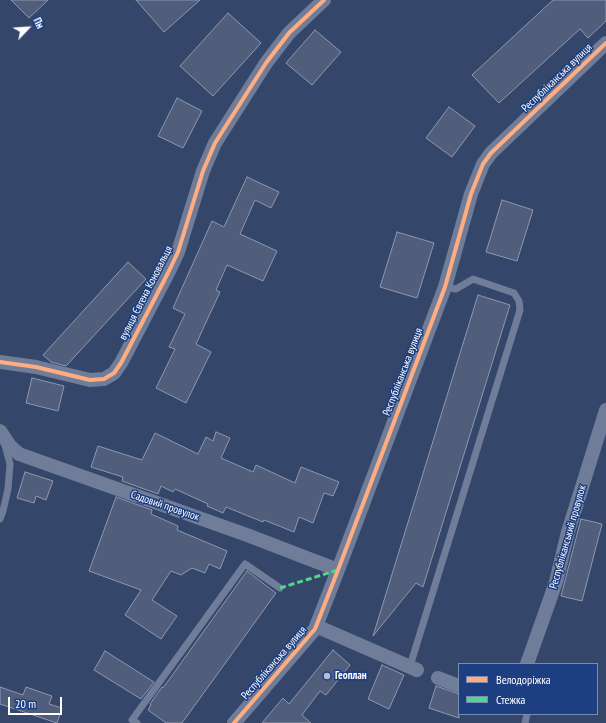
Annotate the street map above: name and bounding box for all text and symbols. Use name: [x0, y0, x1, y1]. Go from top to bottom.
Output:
north arrow: [8, 8, 48, 48]
text: Пн: [30, 15, 47, 31]
street label: Республіканська вулиця: [519, 41, 595, 115]
street label: вулиця Євгена Коновальця: [117, 244, 175, 342]
street label: Республіканська вулиця: [380, 326, 426, 418]
street label: Республіканський провулок: [547, 484, 589, 590]
street label: Садовий провулок: [129, 488, 201, 524]
street label: Республіканська вулиця: [239, 624, 309, 702]
legend: [458, 663, 598, 715]
place label: Геоплан: [335, 669, 367, 683]
marker: Геоплан: [322, 671, 332, 681]
text: Велодоріжка: [496, 672, 551, 687]
scale bar: [10, 689, 64, 715]
text: Стежка: [496, 692, 525, 707]
text: 20 m: [15, 696, 36, 711]

